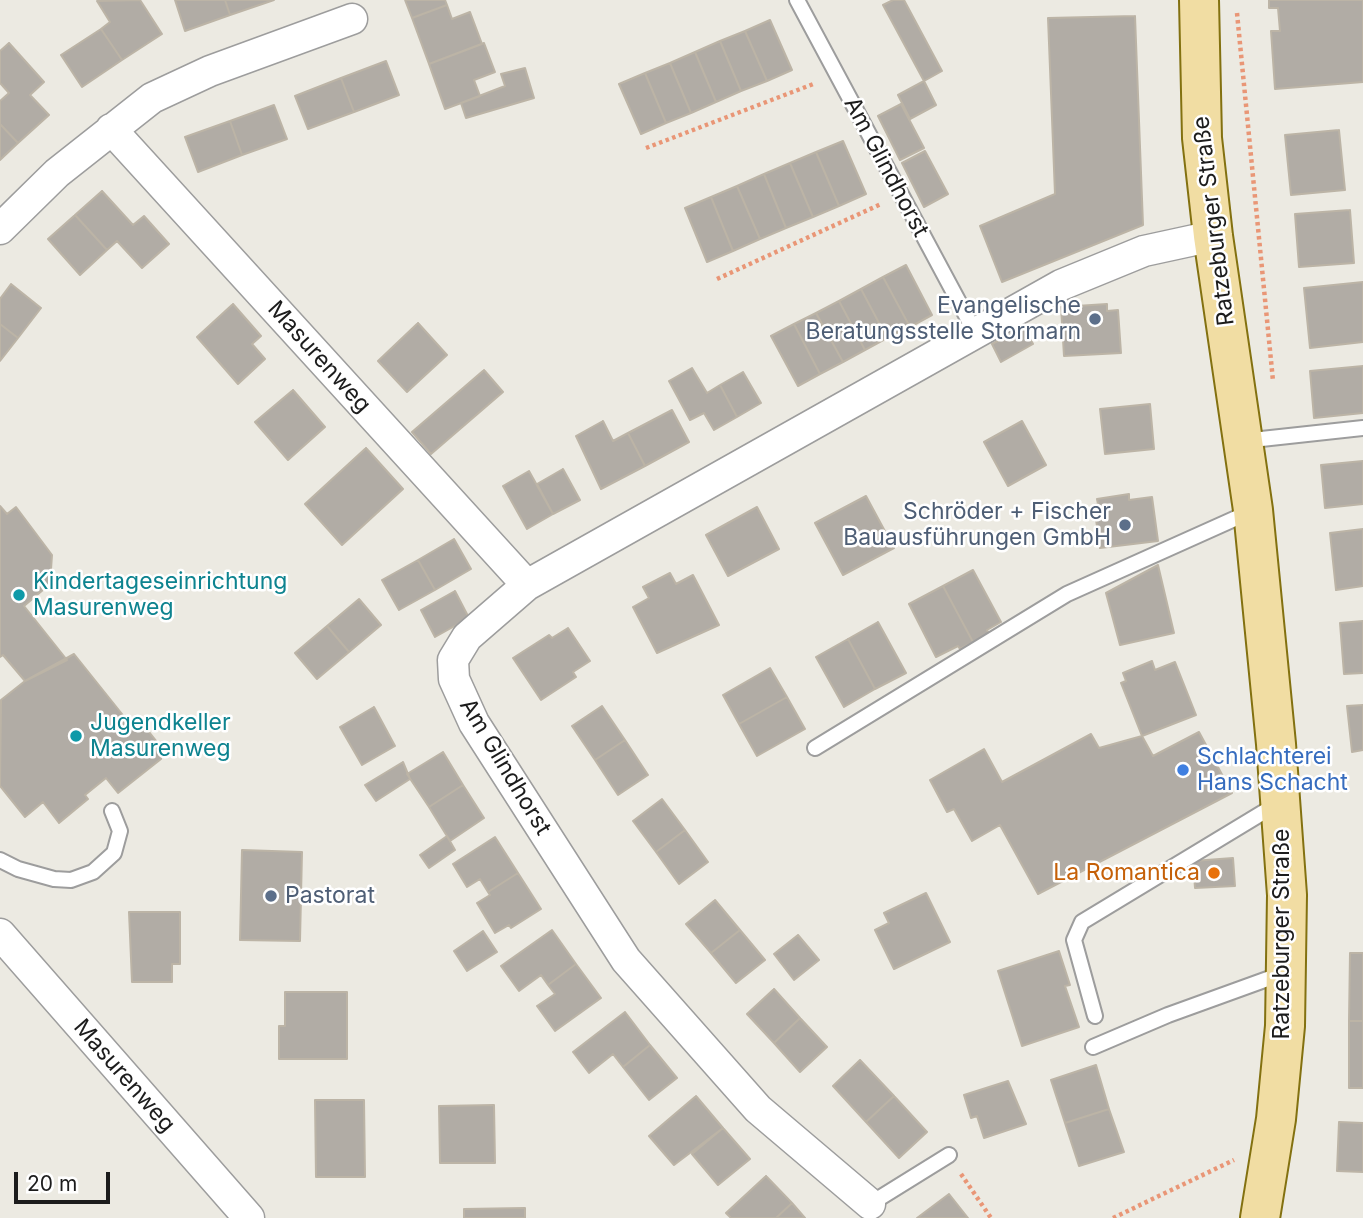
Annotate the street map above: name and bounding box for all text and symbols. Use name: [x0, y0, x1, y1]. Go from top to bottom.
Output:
street label: Am Glindhorst: [838, 92, 934, 242]
street label: Ratzeburger Straße: [1187, 115, 1241, 327]
place label: Evangelische Beratungsstelle Stormarn: [806, 292, 1081, 346]
street label: Masurenweg: [262, 296, 376, 418]
marker: Evangelische Beratungsstelle Stormarn: [1087, 311, 1103, 327]
place label: Schröder + Fischer Bauausführungen GmbH: [843, 498, 1111, 552]
marker: Schröder + Fischer Bauausführungen GmbH: [1117, 517, 1133, 533]
place label: Kindertageseinrichtung Masurenweg: [33, 568, 287, 622]
marker: Kindertageseinrichtung Masurenweg: [11, 587, 27, 603]
street label: Am Glindhorst: [453, 694, 557, 840]
place label: Jugendkeller Masurenweg: [90, 709, 231, 763]
marker: Jugendkeller Masurenweg: [68, 728, 84, 744]
place label: Schlachterei Hans Schacht: [1197, 743, 1348, 797]
marker: Schlachterei Hans Schacht: [1175, 762, 1191, 778]
street label: Ratzeburger Straße: [1268, 829, 1296, 1039]
place label: La Romantica: [1053, 859, 1200, 887]
marker: La Romantica: [1206, 865, 1222, 881]
place label: Pastorat: [285, 882, 375, 910]
marker: Pastorat: [263, 888, 279, 904]
street label: Masurenweg: [67, 1014, 181, 1138]
scale bar: [18, 1158, 114, 1202]
text: 20 m: [27, 1171, 77, 1196]

